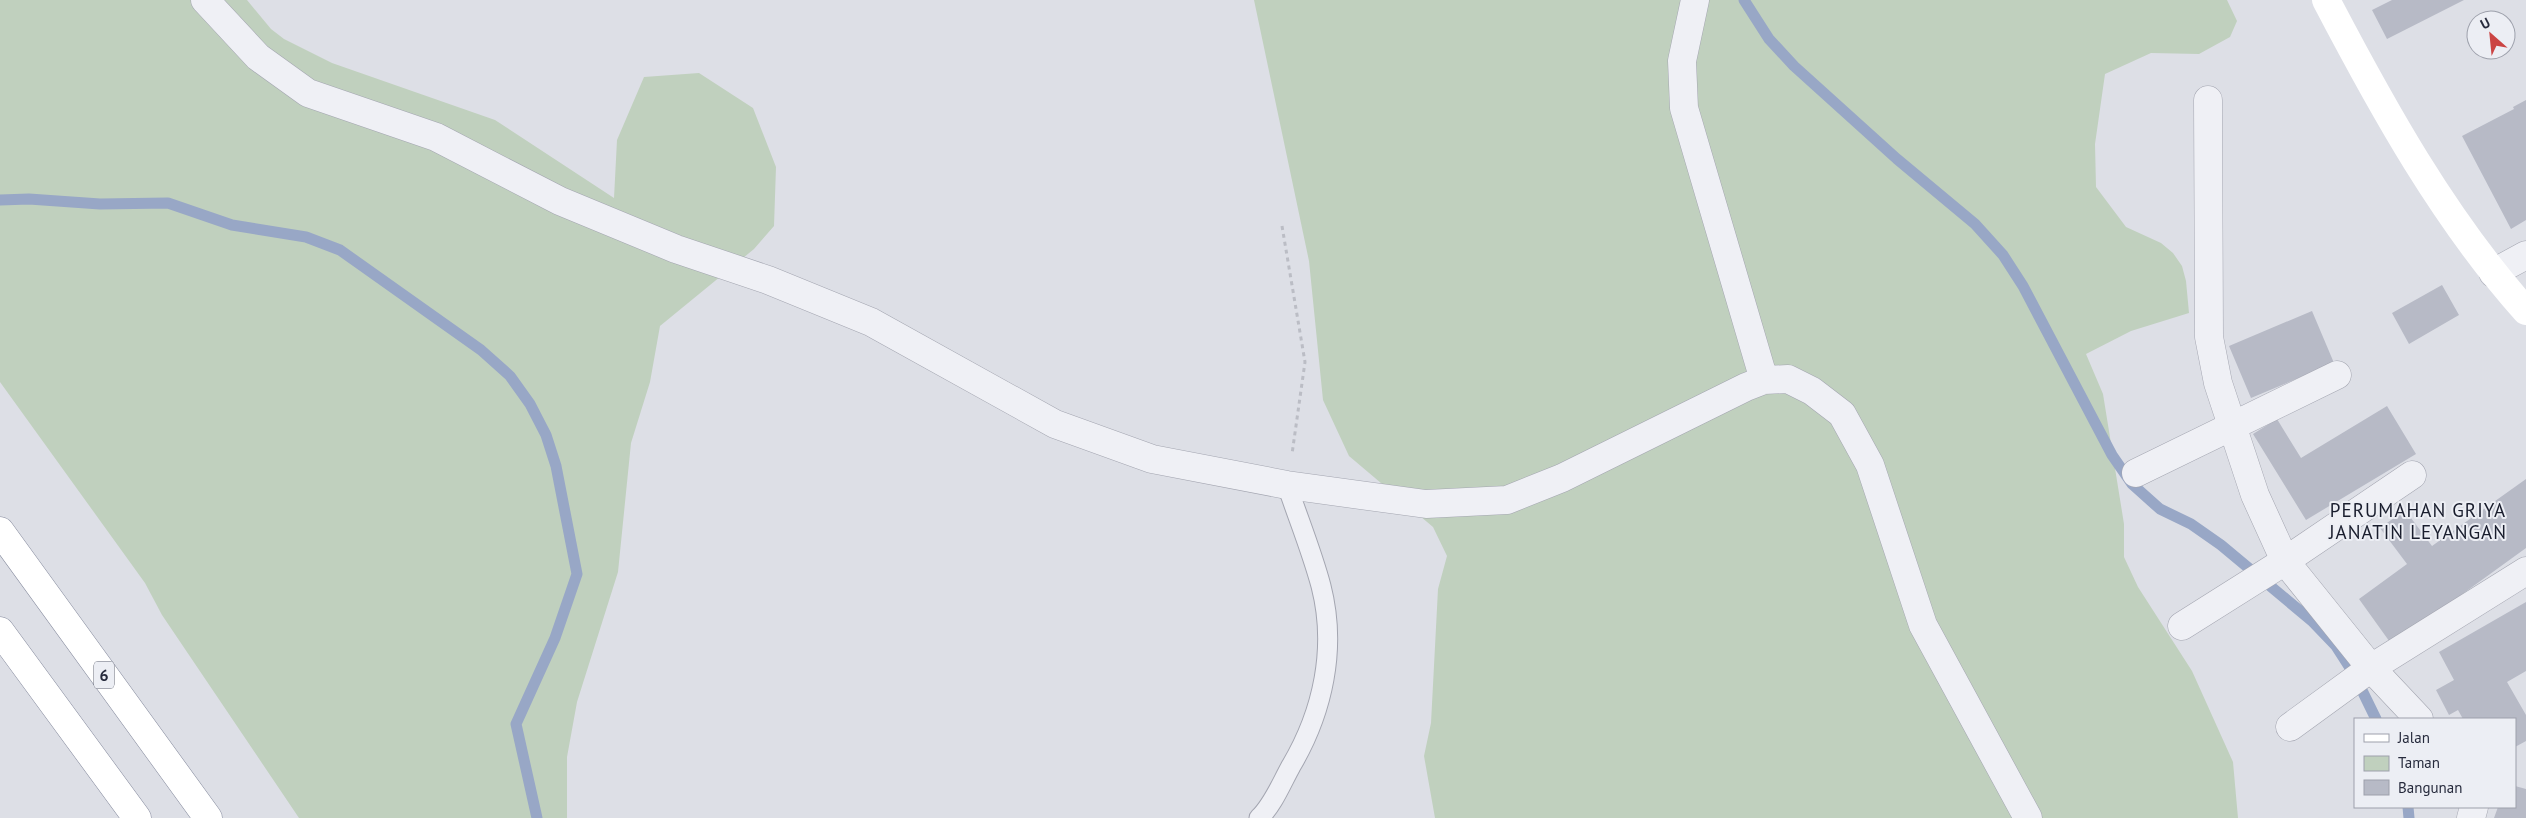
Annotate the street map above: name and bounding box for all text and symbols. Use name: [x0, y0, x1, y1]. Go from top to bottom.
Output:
north arrow: [2466, 10, 2516, 60]
text: U: [2477, 13, 2493, 33]
district label: PERUMAHAN GRIYA JANATIN LEYANGAN: [2328, 498, 2507, 544]
road number: 6: [94, 662, 114, 688]
legend: [2354, 718, 2516, 808]
text: Jalan: [2397, 728, 2430, 747]
text: Taman: [2398, 753, 2440, 772]
text: Bangunan: [2398, 778, 2462, 797]

